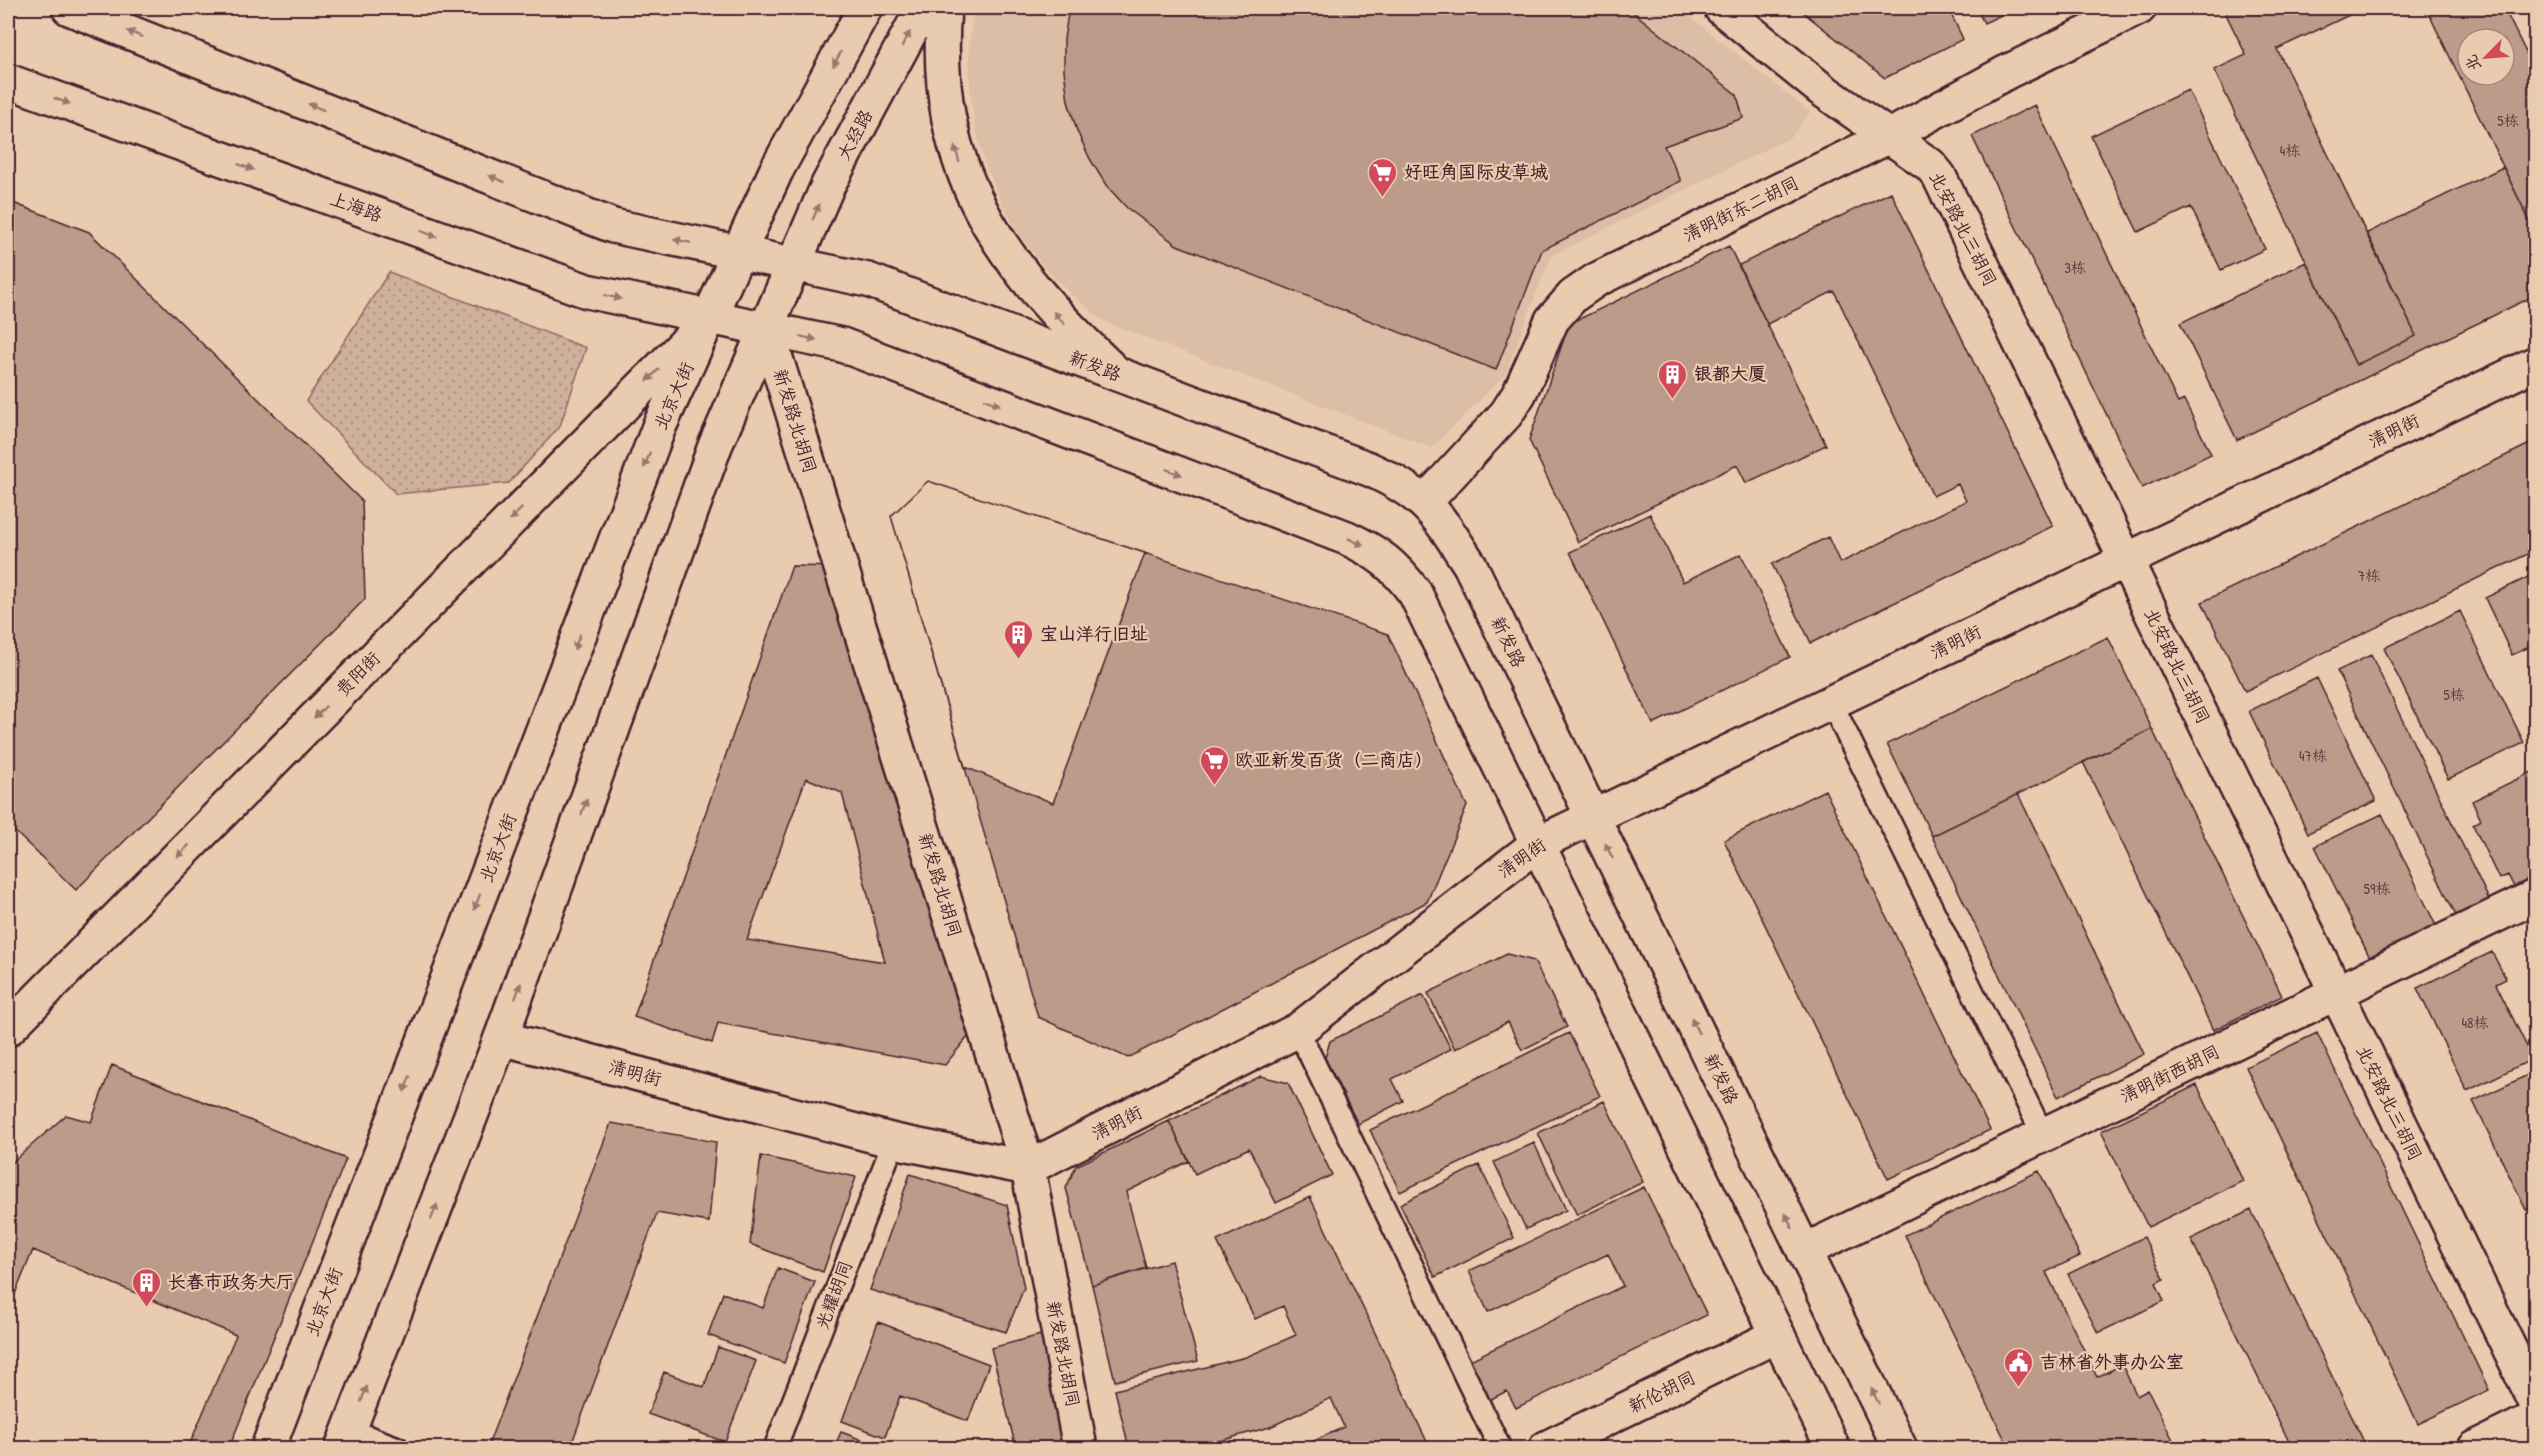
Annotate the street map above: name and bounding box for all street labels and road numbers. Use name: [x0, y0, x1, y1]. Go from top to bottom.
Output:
street label: 大经路: [831, 105, 878, 164]
street label: 北安路北三胡同: [1924, 167, 2003, 291]
street label: 清明街东二胡同: [1679, 170, 1803, 247]
street label: 上海路: [327, 186, 386, 228]
street label: 新发路: [1065, 344, 1125, 387]
street label: 北京大街: [647, 358, 700, 434]
street label: 新发路北胡同: [768, 366, 823, 476]
street label: 清明街: [2364, 407, 2424, 454]
street label: 北安路北三胡同: [2139, 604, 2216, 728]
street label: 新发路: [1485, 612, 1532, 672]
street label: 清明街: [1926, 618, 1986, 665]
street label: 贵阳街: [330, 646, 386, 702]
street label: 北京大街: [473, 810, 522, 886]
street label: 新发路北胡同: [913, 830, 968, 940]
street label: 清明街: [1492, 832, 1551, 883]
street label: 清明街西胡同: [2116, 1039, 2224, 1108]
street label: 北安路北三胡同: [2351, 1041, 2428, 1165]
street label: 新发路: [1698, 1049, 1745, 1109]
street label: 清明街: [606, 1053, 664, 1092]
street label: 清明街: [1087, 1099, 1147, 1146]
street label: 光耀胡同: [809, 1257, 858, 1333]
street label: 北京大街: [299, 1264, 348, 1340]
street label: 新发路北胡同: [1041, 1299, 1086, 1409]
street label: 新伦胡同: [1624, 1365, 1700, 1419]

